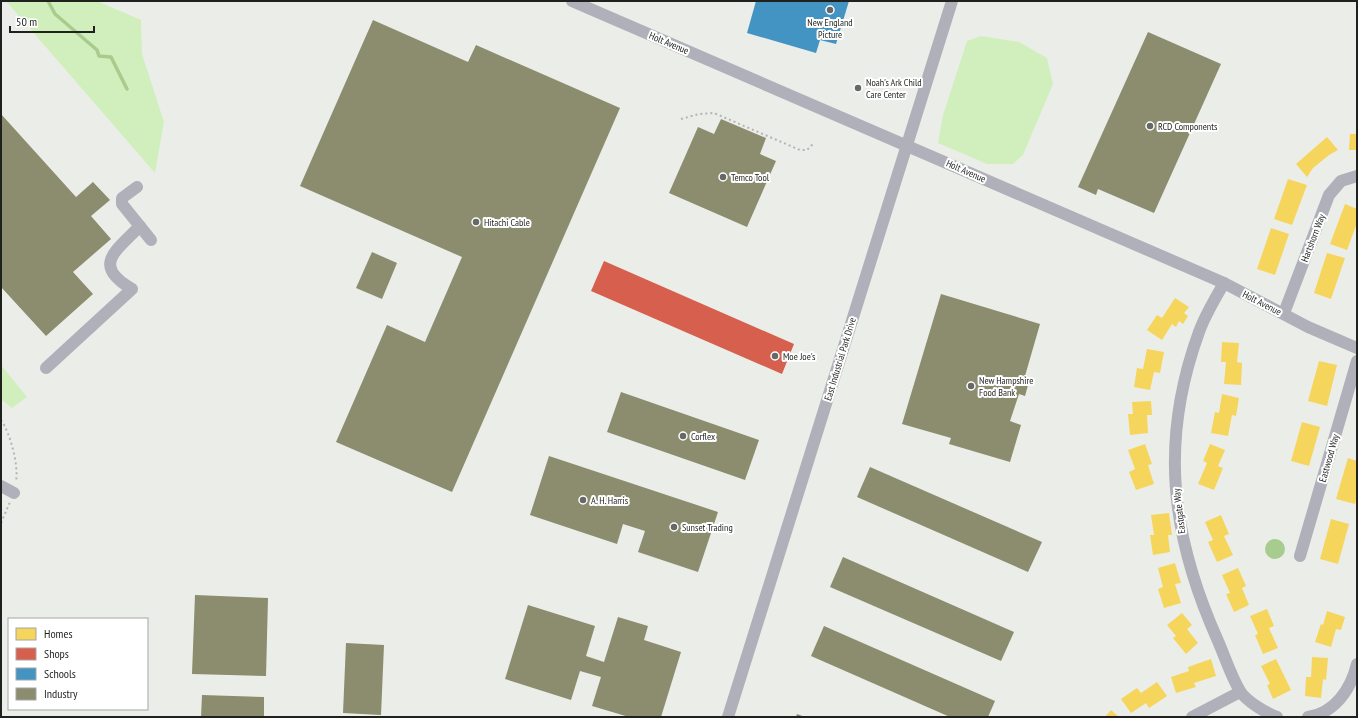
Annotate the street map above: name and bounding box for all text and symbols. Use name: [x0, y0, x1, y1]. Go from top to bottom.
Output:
marker: New England Picture: [825, 5, 835, 15]
scale bar: [10, 8, 94, 34]
text: 50 m: [16, 14, 37, 29]
place label: New England Picture: [807, 16, 853, 41]
street label: Holt Avenue: [647, 29, 691, 57]
place label: Noah's Ark Child Care Center: [866, 76, 922, 101]
marker: Noah's Ark Child Care Center: [853, 83, 863, 93]
place label: RCD Components: [1158, 120, 1218, 133]
marker: RCD Components: [1145, 121, 1155, 131]
street label: Holt Avenue: [944, 157, 988, 185]
place label: Temco Tool: [731, 171, 770, 184]
marker: Temco Tool: [718, 172, 728, 182]
street label: Hartshorn Way: [1298, 212, 1328, 264]
place label: Hitachi Cable: [484, 216, 530, 229]
marker: Hitachi Cable: [471, 217, 481, 227]
street label: Holt Avenue: [1240, 288, 1284, 318]
street label: East Industrial Park Drive: [821, 316, 859, 402]
place label: Moe Joe's: [783, 350, 816, 363]
marker: Moe Joe's: [770, 351, 780, 361]
place label: New Hampshire Food Bank: [979, 374, 1033, 399]
marker: New Hampshire Food Bank: [966, 381, 976, 391]
place label: Corflex: [691, 430, 715, 443]
marker: Corflex: [678, 431, 688, 441]
street label: Eastwood Way: [1316, 432, 1342, 483]
street label: Eastgate Way: [1170, 487, 1188, 534]
place label: A. H. Harris: [591, 494, 629, 507]
marker: A. H. Harris: [578, 495, 588, 505]
place label: Sunset Trading: [682, 521, 733, 534]
marker: Sunset Trading: [669, 522, 679, 532]
legend: [8, 618, 148, 710]
text: Homes: [44, 626, 72, 641]
text: Shops: [44, 646, 69, 661]
text: Schools: [44, 666, 76, 681]
text: Industry: [44, 686, 78, 701]

